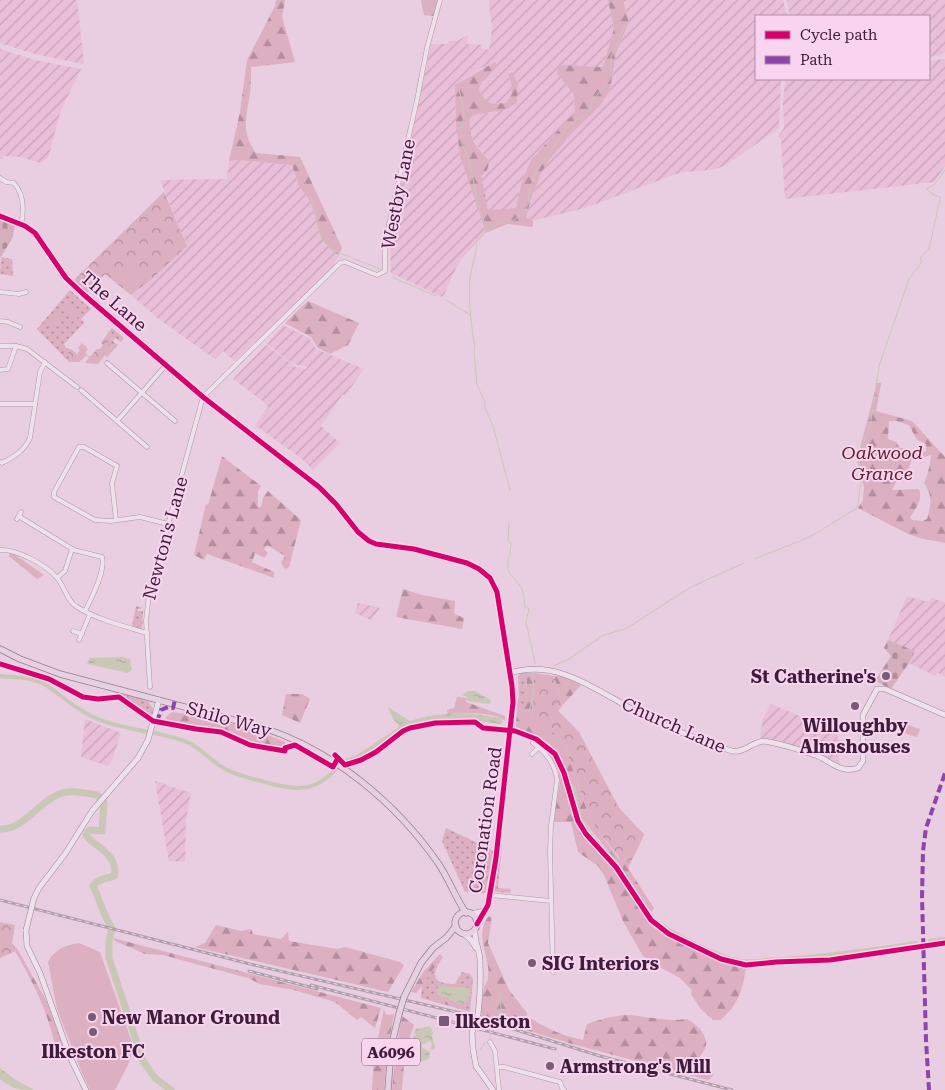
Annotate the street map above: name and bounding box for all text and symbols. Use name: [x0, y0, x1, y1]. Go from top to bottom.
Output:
legend: [755, 15, 930, 80]
text: Cycle path: [800, 26, 878, 44]
text: Path: [800, 51, 833, 69]
street label: Westby Lane: [377, 137, 419, 251]
street label: The Lane: [77, 267, 151, 335]
park label: Oakwood Grance: [841, 442, 923, 484]
street label: Newton's Lane: [138, 474, 192, 602]
place label: St Catherine's: [751, 666, 876, 687]
marker: St Catherine's: [880, 670, 892, 682]
street label: Church Lane: [619, 693, 729, 757]
street label: Shilo Way: [184, 697, 274, 741]
marker: Willoughby Almshouses: [849, 700, 861, 712]
place label: Willoughby Almshouses: [800, 715, 910, 757]
street label: Coronation Road: [464, 745, 506, 894]
place label: SIG Interiors: [542, 953, 659, 974]
marker: SIG Interiors: [526, 957, 538, 969]
place label: New Manor Ground: [102, 1007, 280, 1028]
marker: New Manor Ground: [86, 1011, 98, 1023]
place label: Ilkeston: [455, 1011, 530, 1032]
marker: Ilkeston: [437, 1014, 451, 1028]
marker: Ilkeston FC: [87, 1026, 99, 1038]
road number: A6096: [362, 1038, 420, 1066]
place label: Ilkeston FC: [41, 1041, 145, 1062]
place label: Armstrong's Mill: [560, 1056, 711, 1077]
marker: Armstrong's Mill: [544, 1060, 556, 1072]

